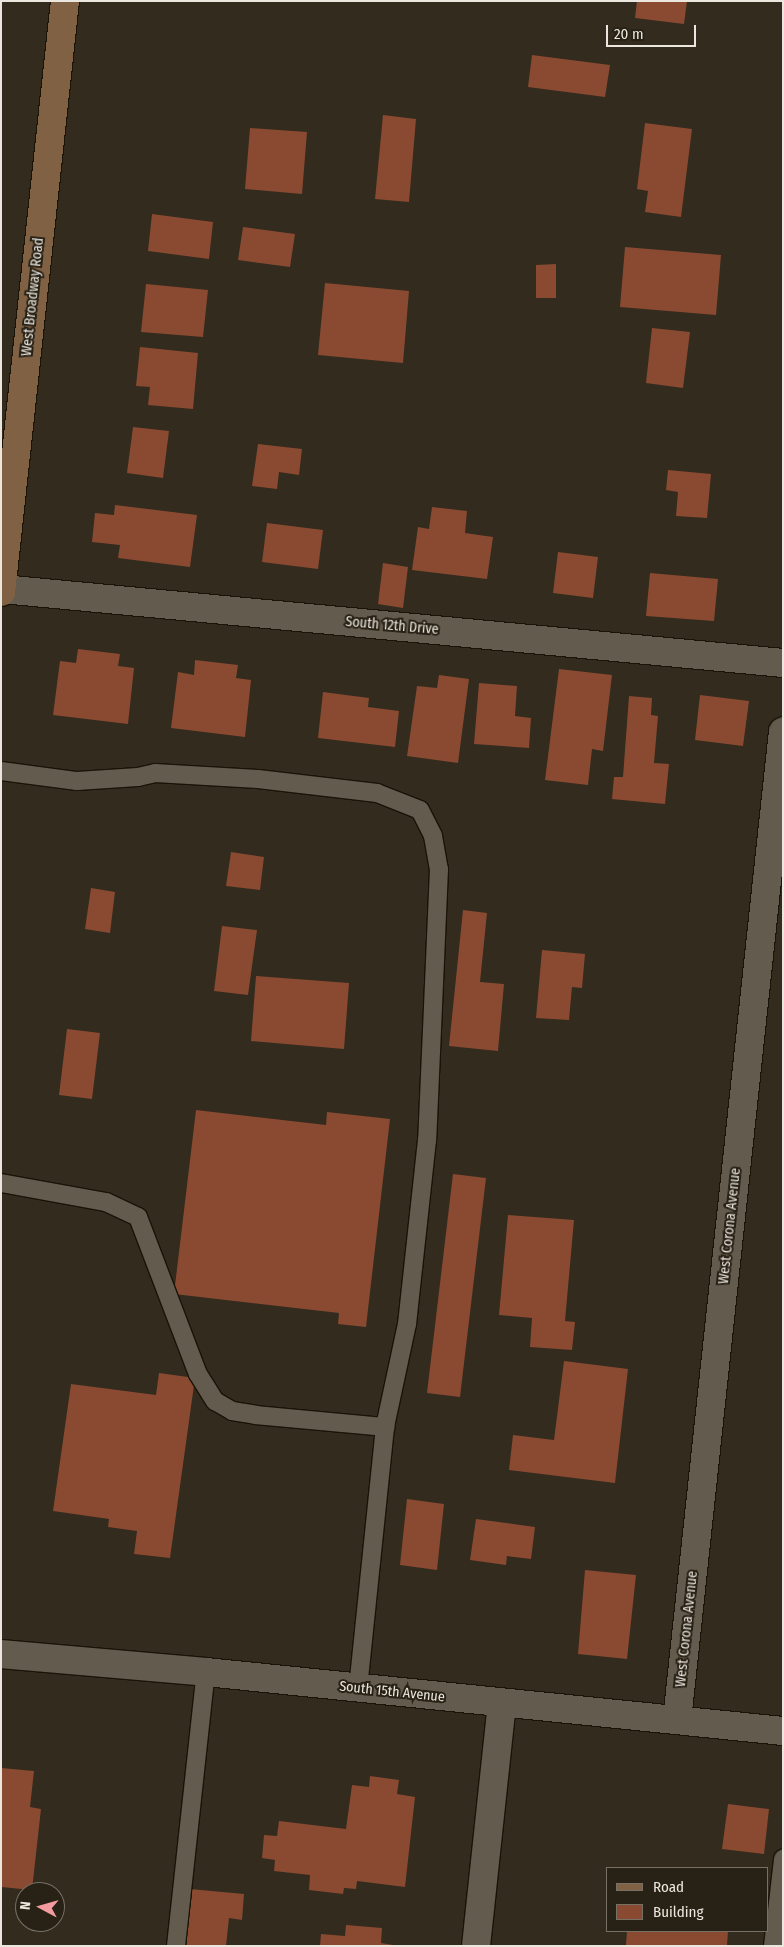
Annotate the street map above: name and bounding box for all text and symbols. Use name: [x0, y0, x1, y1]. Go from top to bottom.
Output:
scale bar: [609, 15, 699, 47]
text: 20 m: [614, 25, 644, 43]
street label: West Broadway Road: [18, 237, 48, 357]
street label: South 12th Drive: [345, 614, 439, 638]
street label: West Corona Avenue: [716, 1167, 744, 1285]
street label: West Corona Avenue: [673, 1570, 701, 1688]
street label: South 15th Avenue: [338, 1678, 446, 1706]
legend: [606, 1867, 769, 1932]
text: Road: [653, 1878, 684, 1896]
north arrow: [15, 1882, 65, 1932]
text: N: [17, 1900, 34, 1911]
text: Building: [653, 1903, 704, 1921]

